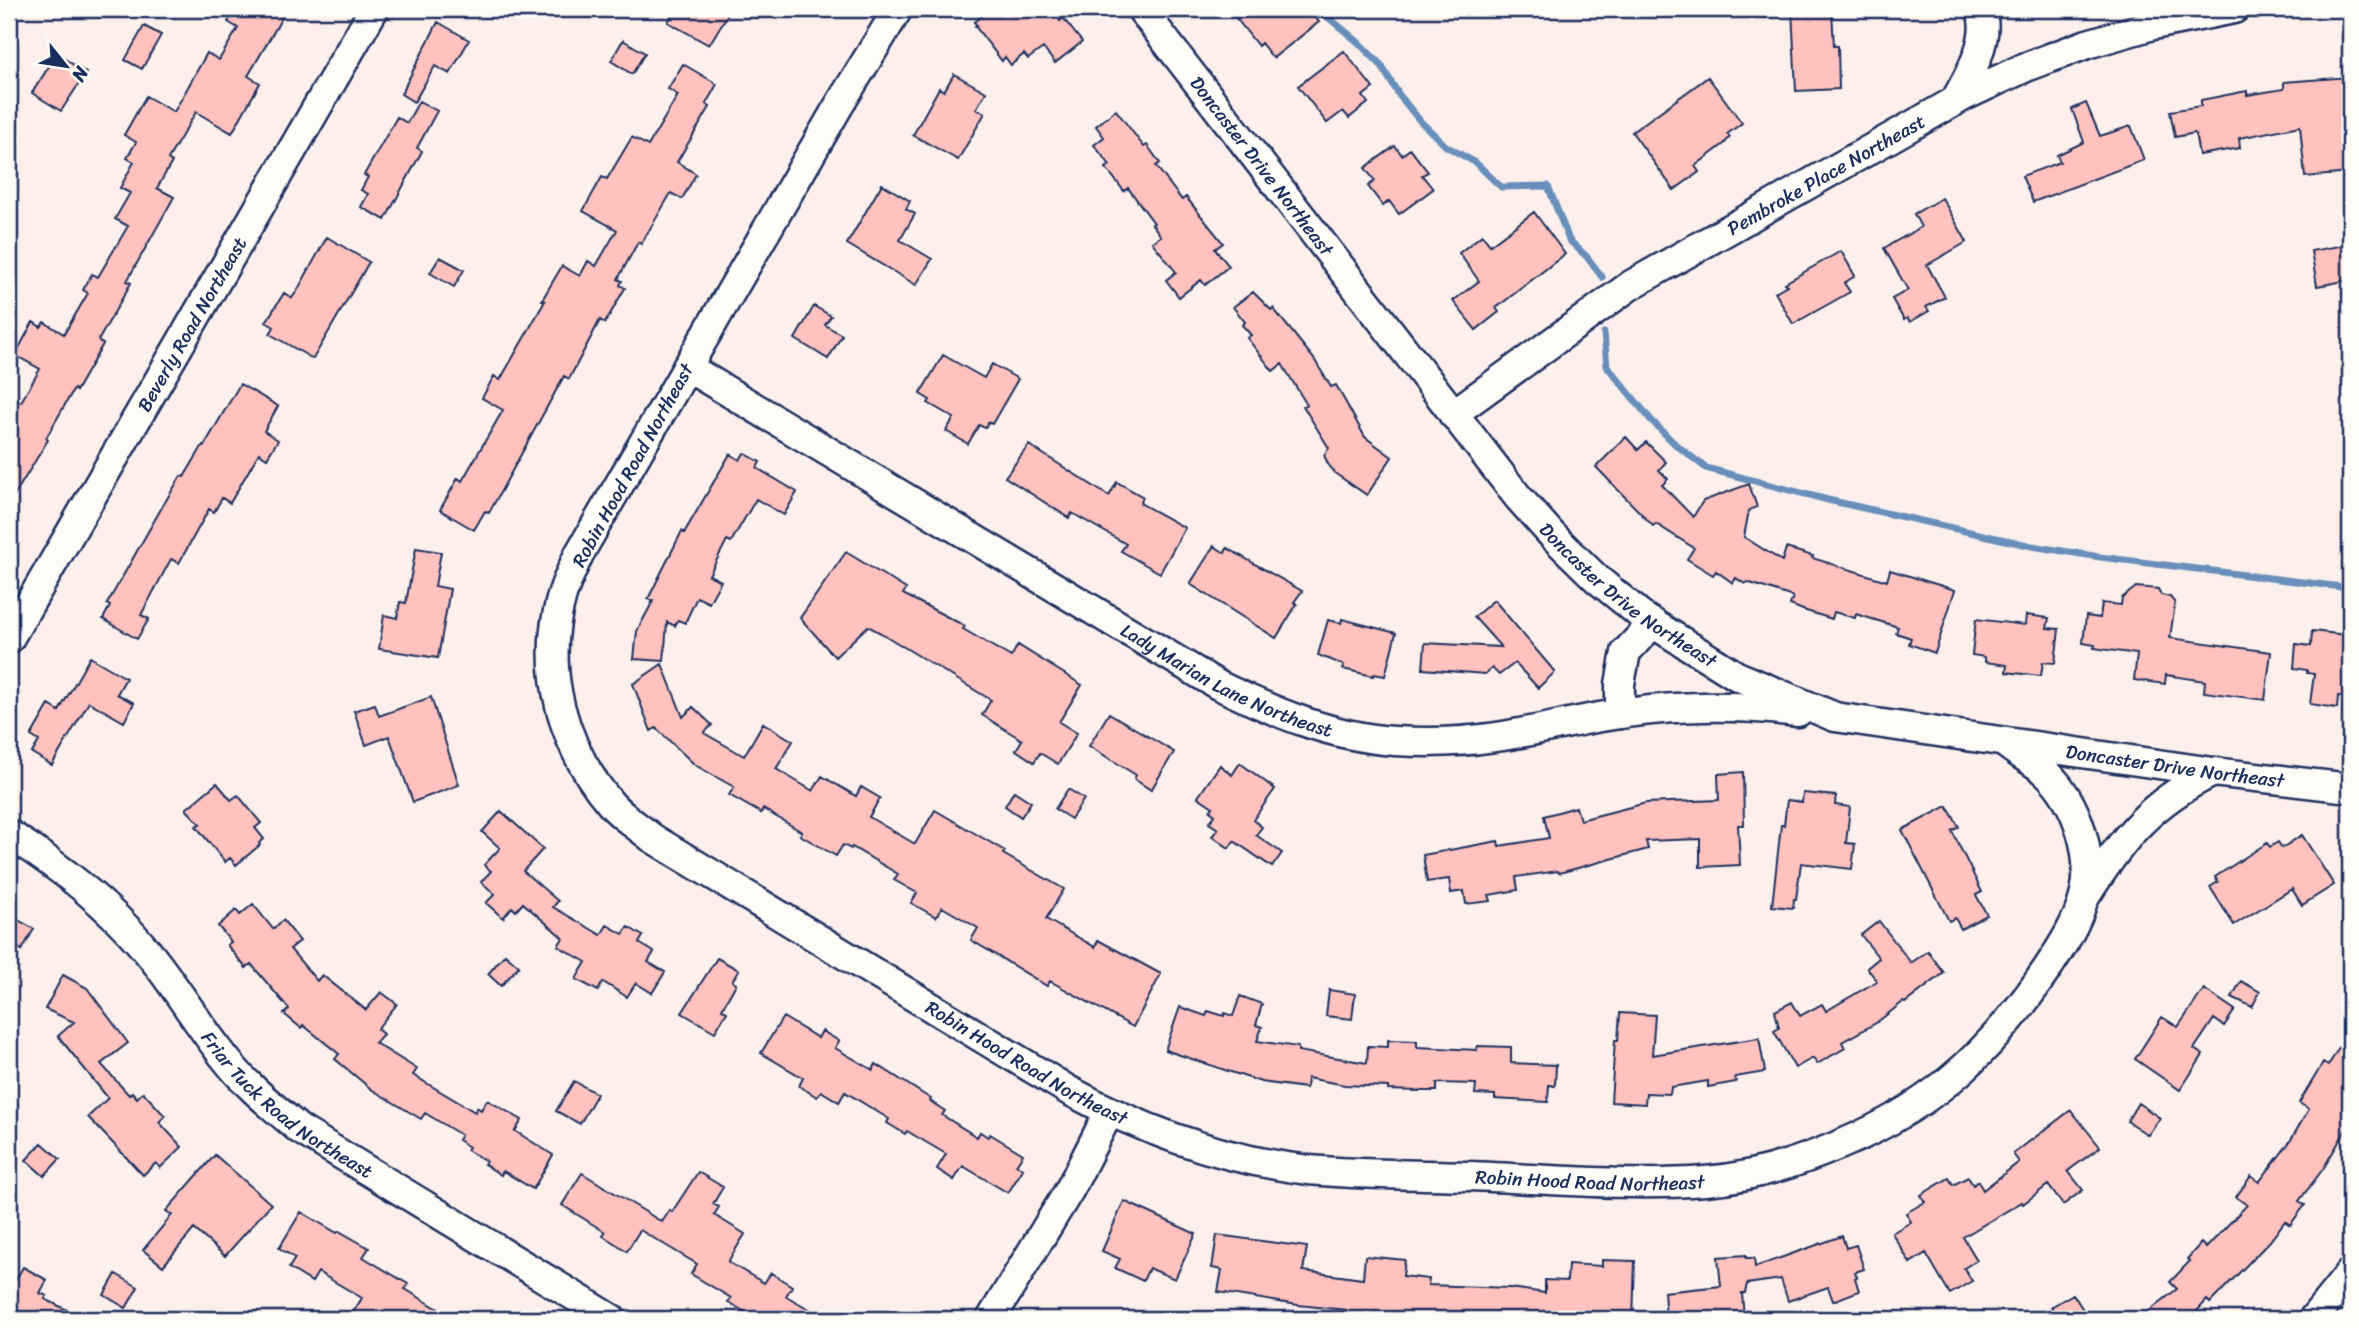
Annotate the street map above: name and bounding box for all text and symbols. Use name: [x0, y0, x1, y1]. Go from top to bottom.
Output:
north arrow: [32, 32, 102, 102]
text: N: [62, 59, 98, 89]
street label: Doncaster Drive Northeast: [1181, 69, 1343, 264]
street label: Pembroke Place Northeast: [1721, 105, 1932, 244]
street label: Beverly Road Northeast: [128, 230, 256, 418]
street label: Robin Hood Road Northeast: [563, 356, 703, 573]
street label: Doncaster Drive Northeast: [1531, 515, 1725, 677]
street label: Lady Marian Lane Northeast: [1114, 614, 1337, 747]
street label: Doncaster Drive Northeast: [2064, 735, 2287, 797]
street label: Robin Hood Road Northeast: [919, 991, 1134, 1135]
street label: Friar Tuck Road Northeast: [192, 1024, 379, 1187]
street label: Robin Hood Road Northeast: [1475, 1160, 1707, 1200]

